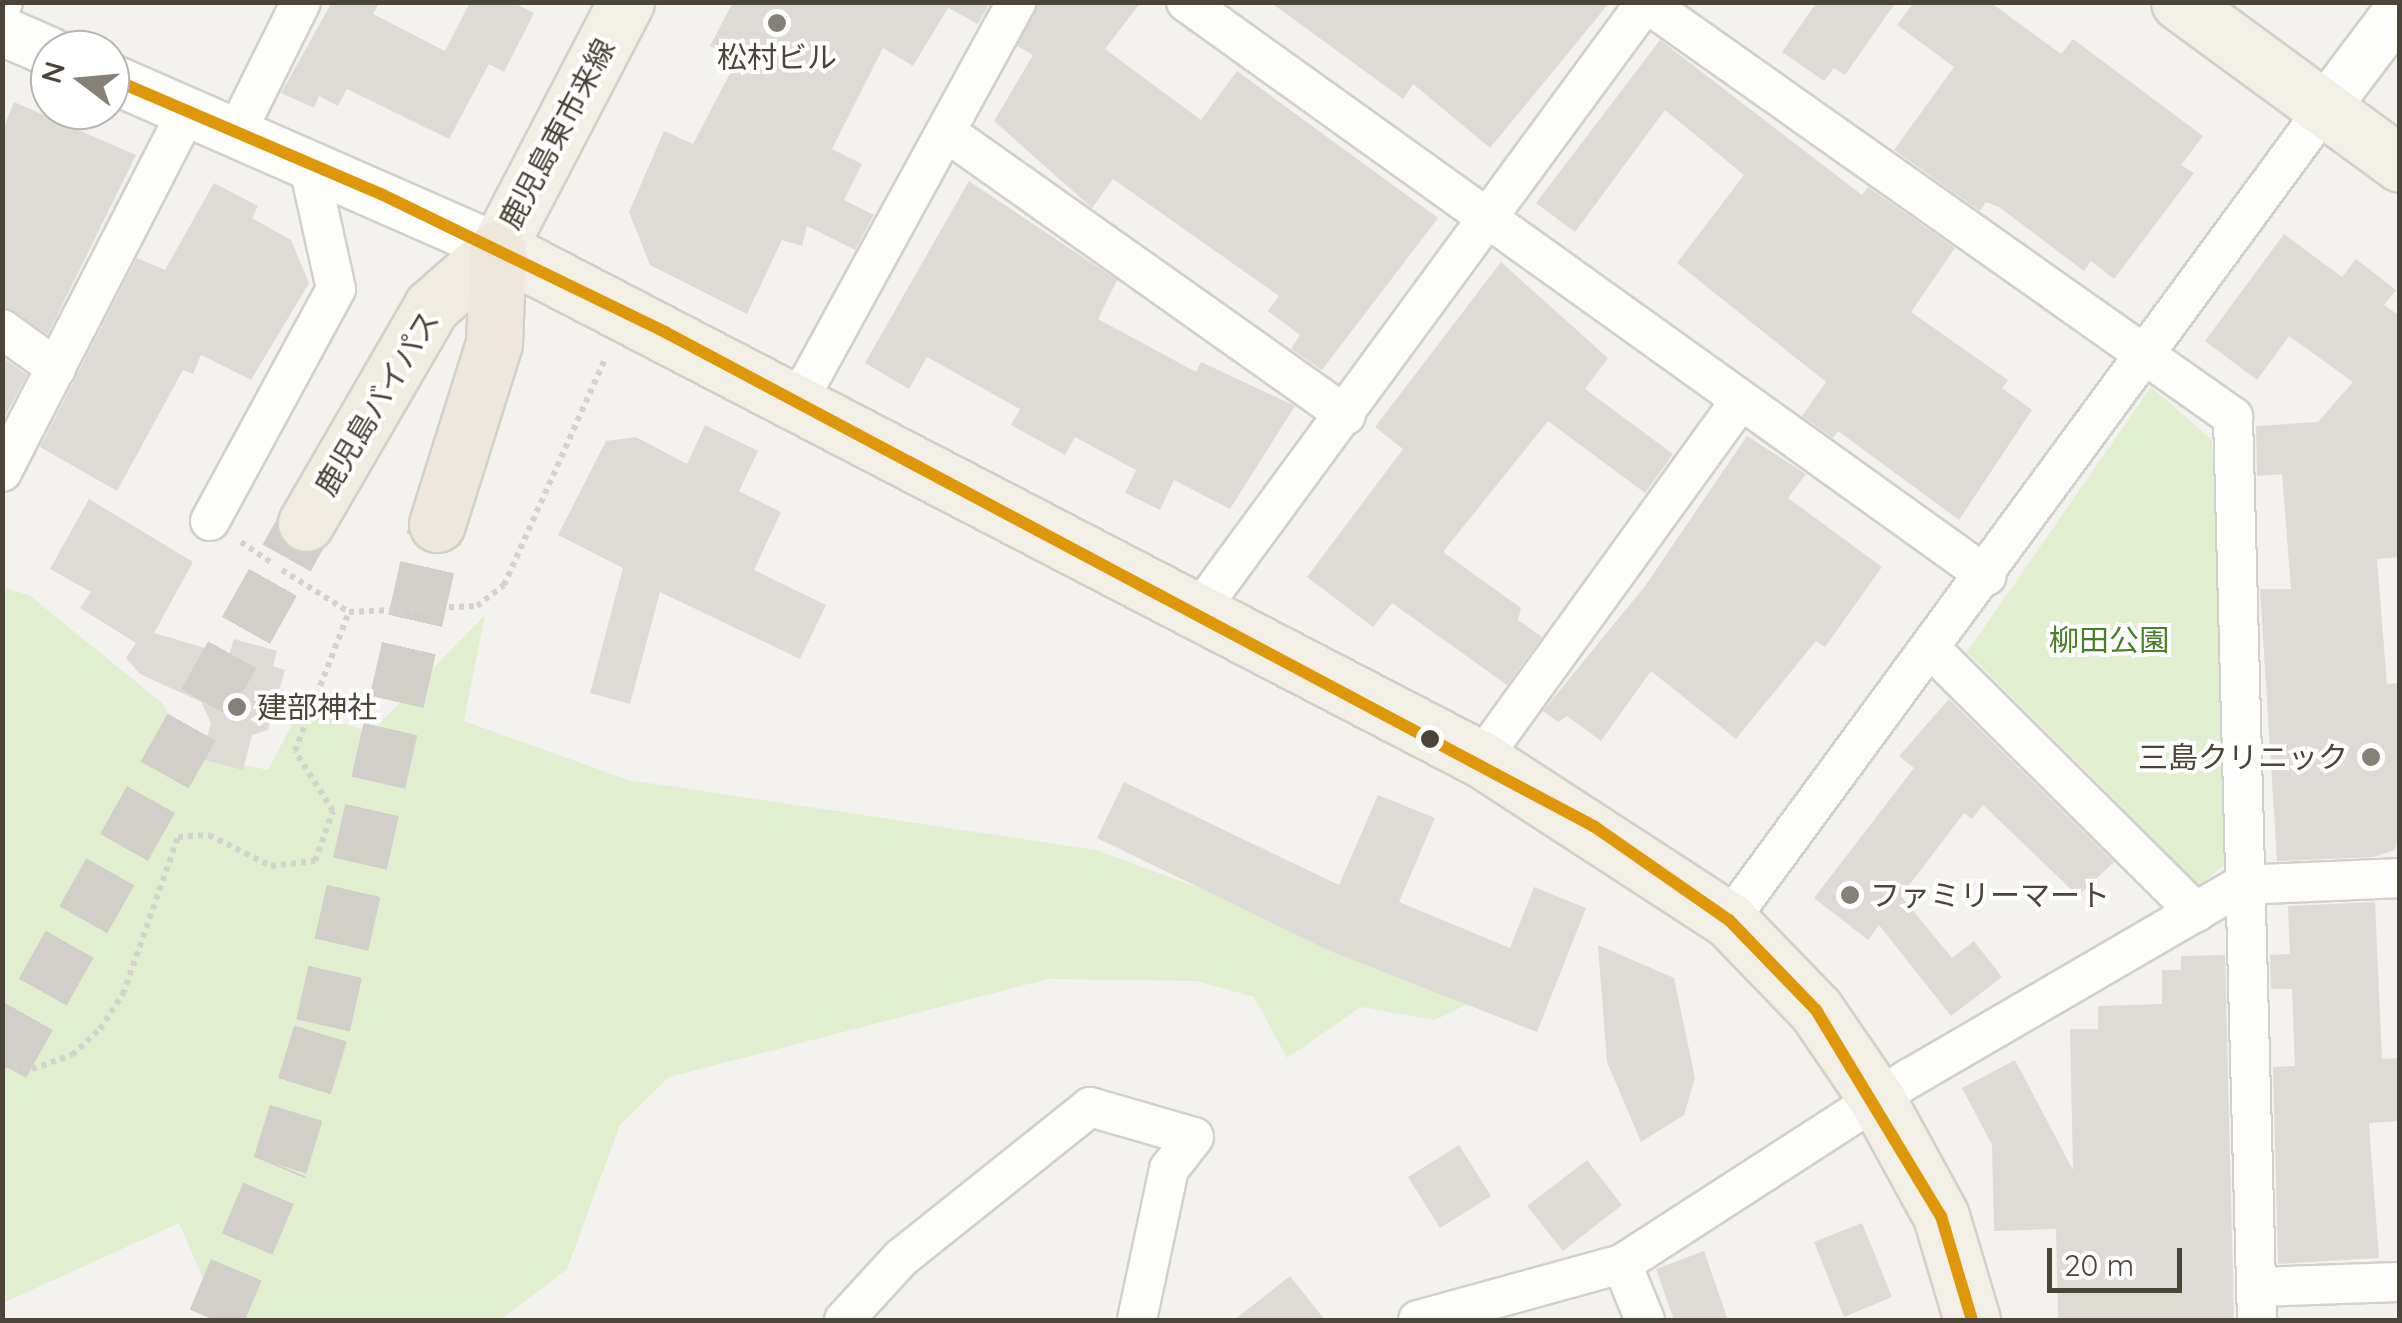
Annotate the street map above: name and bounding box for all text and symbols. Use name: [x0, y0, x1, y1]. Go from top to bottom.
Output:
marker: 松村ビル: [766, 12, 788, 34]
north arrow: [30, 30, 130, 130]
street label: 鹿児島東市来線: [492, 33, 622, 235]
place label: 松村ビル: [717, 39, 837, 75]
text: N: [33, 57, 72, 87]
street label: 鹿児島バイパス: [307, 304, 447, 502]
park label: 柳田公園: [2049, 622, 2169, 658]
place label: 建部神社: [257, 689, 377, 725]
marker: 建部神社: [226, 696, 248, 718]
unlabelled marker: [1420, 729, 1440, 749]
place label: 三島クリニック: [2138, 739, 2348, 775]
marker: 三島クリニック: [2358, 744, 2384, 770]
place label: ファミリーマート: [1870, 877, 2110, 913]
marker: ファミリーマート: [1839, 884, 1861, 906]
scale bar: [2052, 1228, 2187, 1290]
text: 20 m: [2064, 1246, 2134, 1284]

